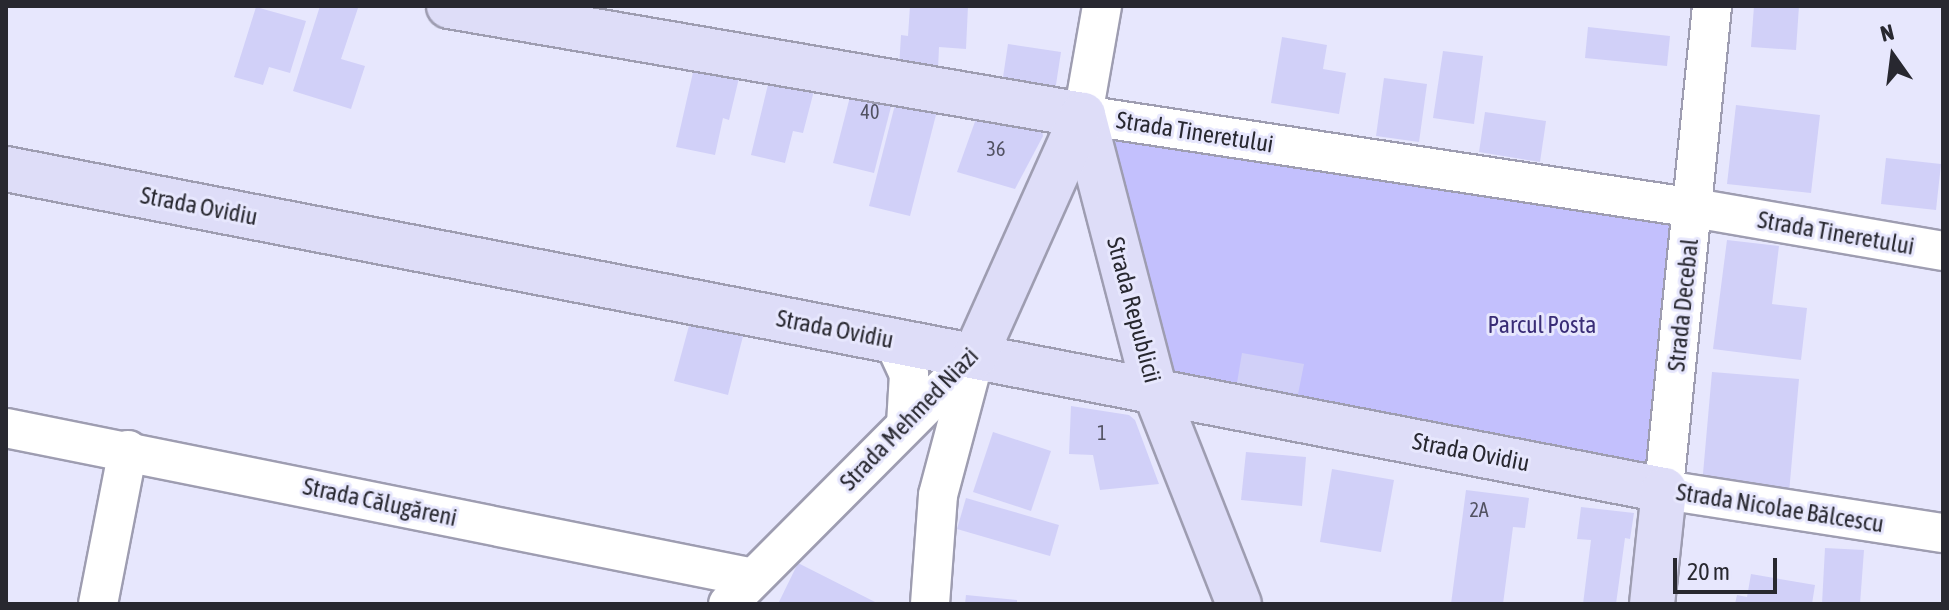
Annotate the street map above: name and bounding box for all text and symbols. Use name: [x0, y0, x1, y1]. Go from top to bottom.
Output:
north arrow: [1853, 16, 1933, 96]
text: N: [1878, 19, 1897, 47]
house number: 40: [861, 99, 879, 123]
street label: Strada Tineretului: [1114, 105, 1276, 159]
house number: 36: [987, 136, 1005, 160]
street label: Strada Ovidiu: [138, 181, 260, 231]
street label: Strada Tineretului: [1755, 205, 1917, 261]
street label: Strada Republicii: [1101, 234, 1167, 386]
street label: Strada Decebal: [1662, 237, 1704, 373]
street label: Strada Ovidiu: [774, 304, 896, 354]
park label: Parcul Posta: [1488, 311, 1596, 339]
street label: Strada Mehmed Niazi: [834, 342, 984, 496]
house number: 1: [1097, 420, 1107, 444]
street label: Strada Ovidiu: [1410, 427, 1532, 477]
street label: Strada Călugăreni: [300, 472, 460, 532]
street label: Strada Nicolae Bălcescu: [1674, 477, 1886, 539]
house number: 2A: [1469, 497, 1489, 521]
scale bar: [1677, 542, 1781, 592]
text: 20 m: [1687, 558, 1730, 585]

